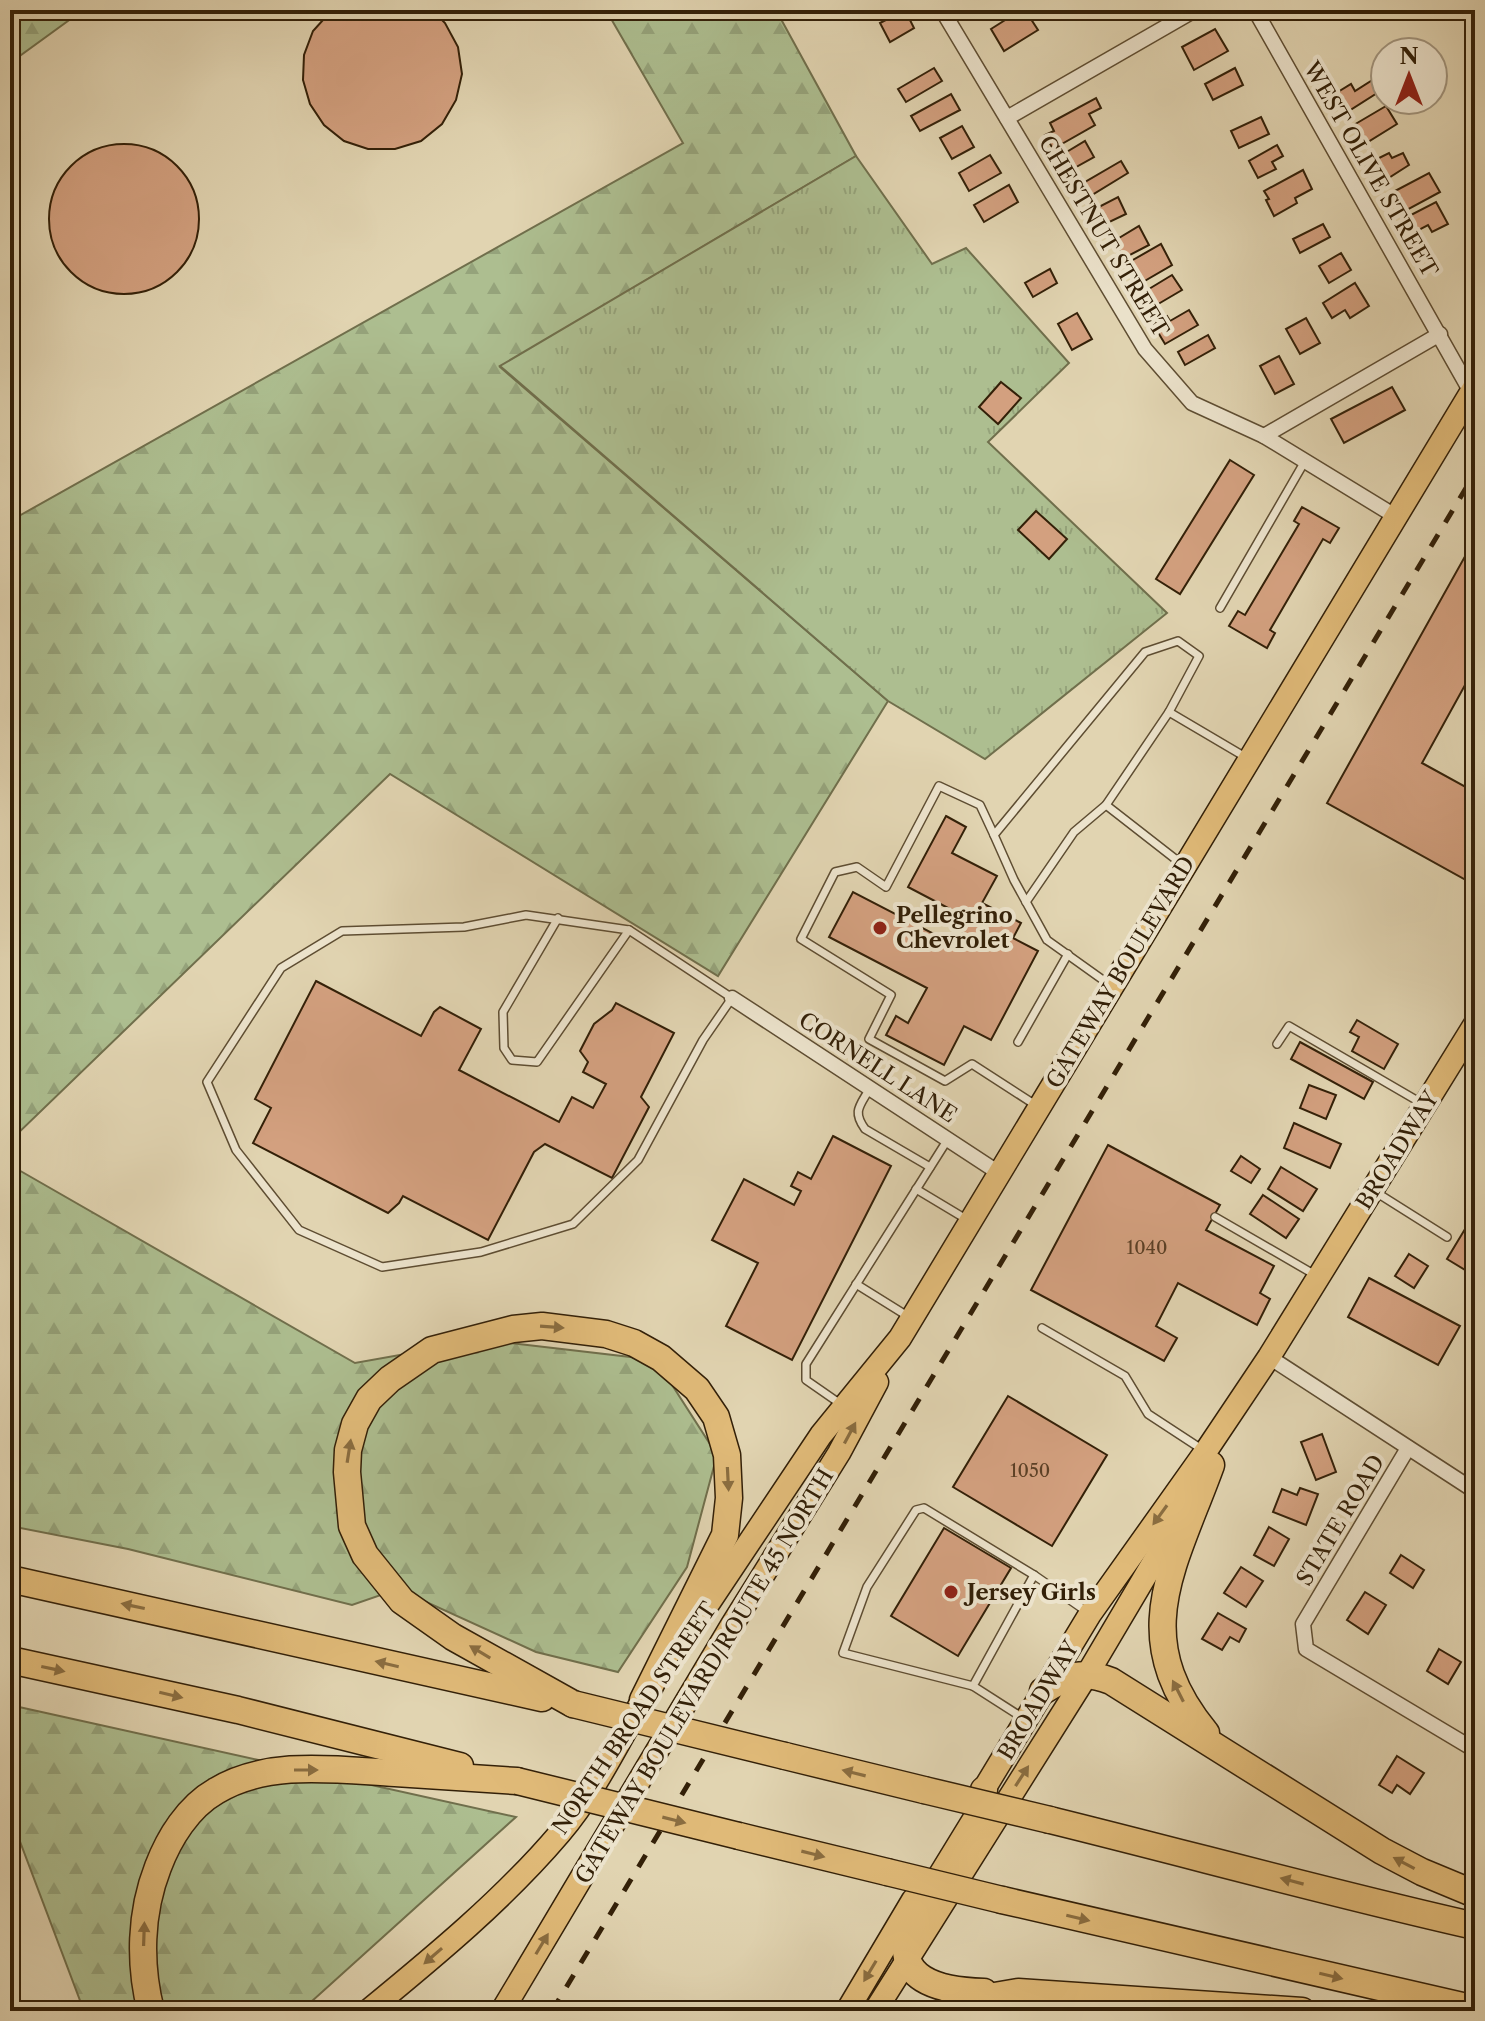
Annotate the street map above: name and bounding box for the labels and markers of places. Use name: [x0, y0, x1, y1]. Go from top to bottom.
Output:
place label: Pellegrino Chevrolet: [896, 902, 1013, 954]
marker: Pellegrino Chevrolet: [871, 919, 889, 937]
place label: Jersey Girls: [963, 1579, 1096, 1606]
marker: Jersey Girls: [942, 1583, 960, 1601]

